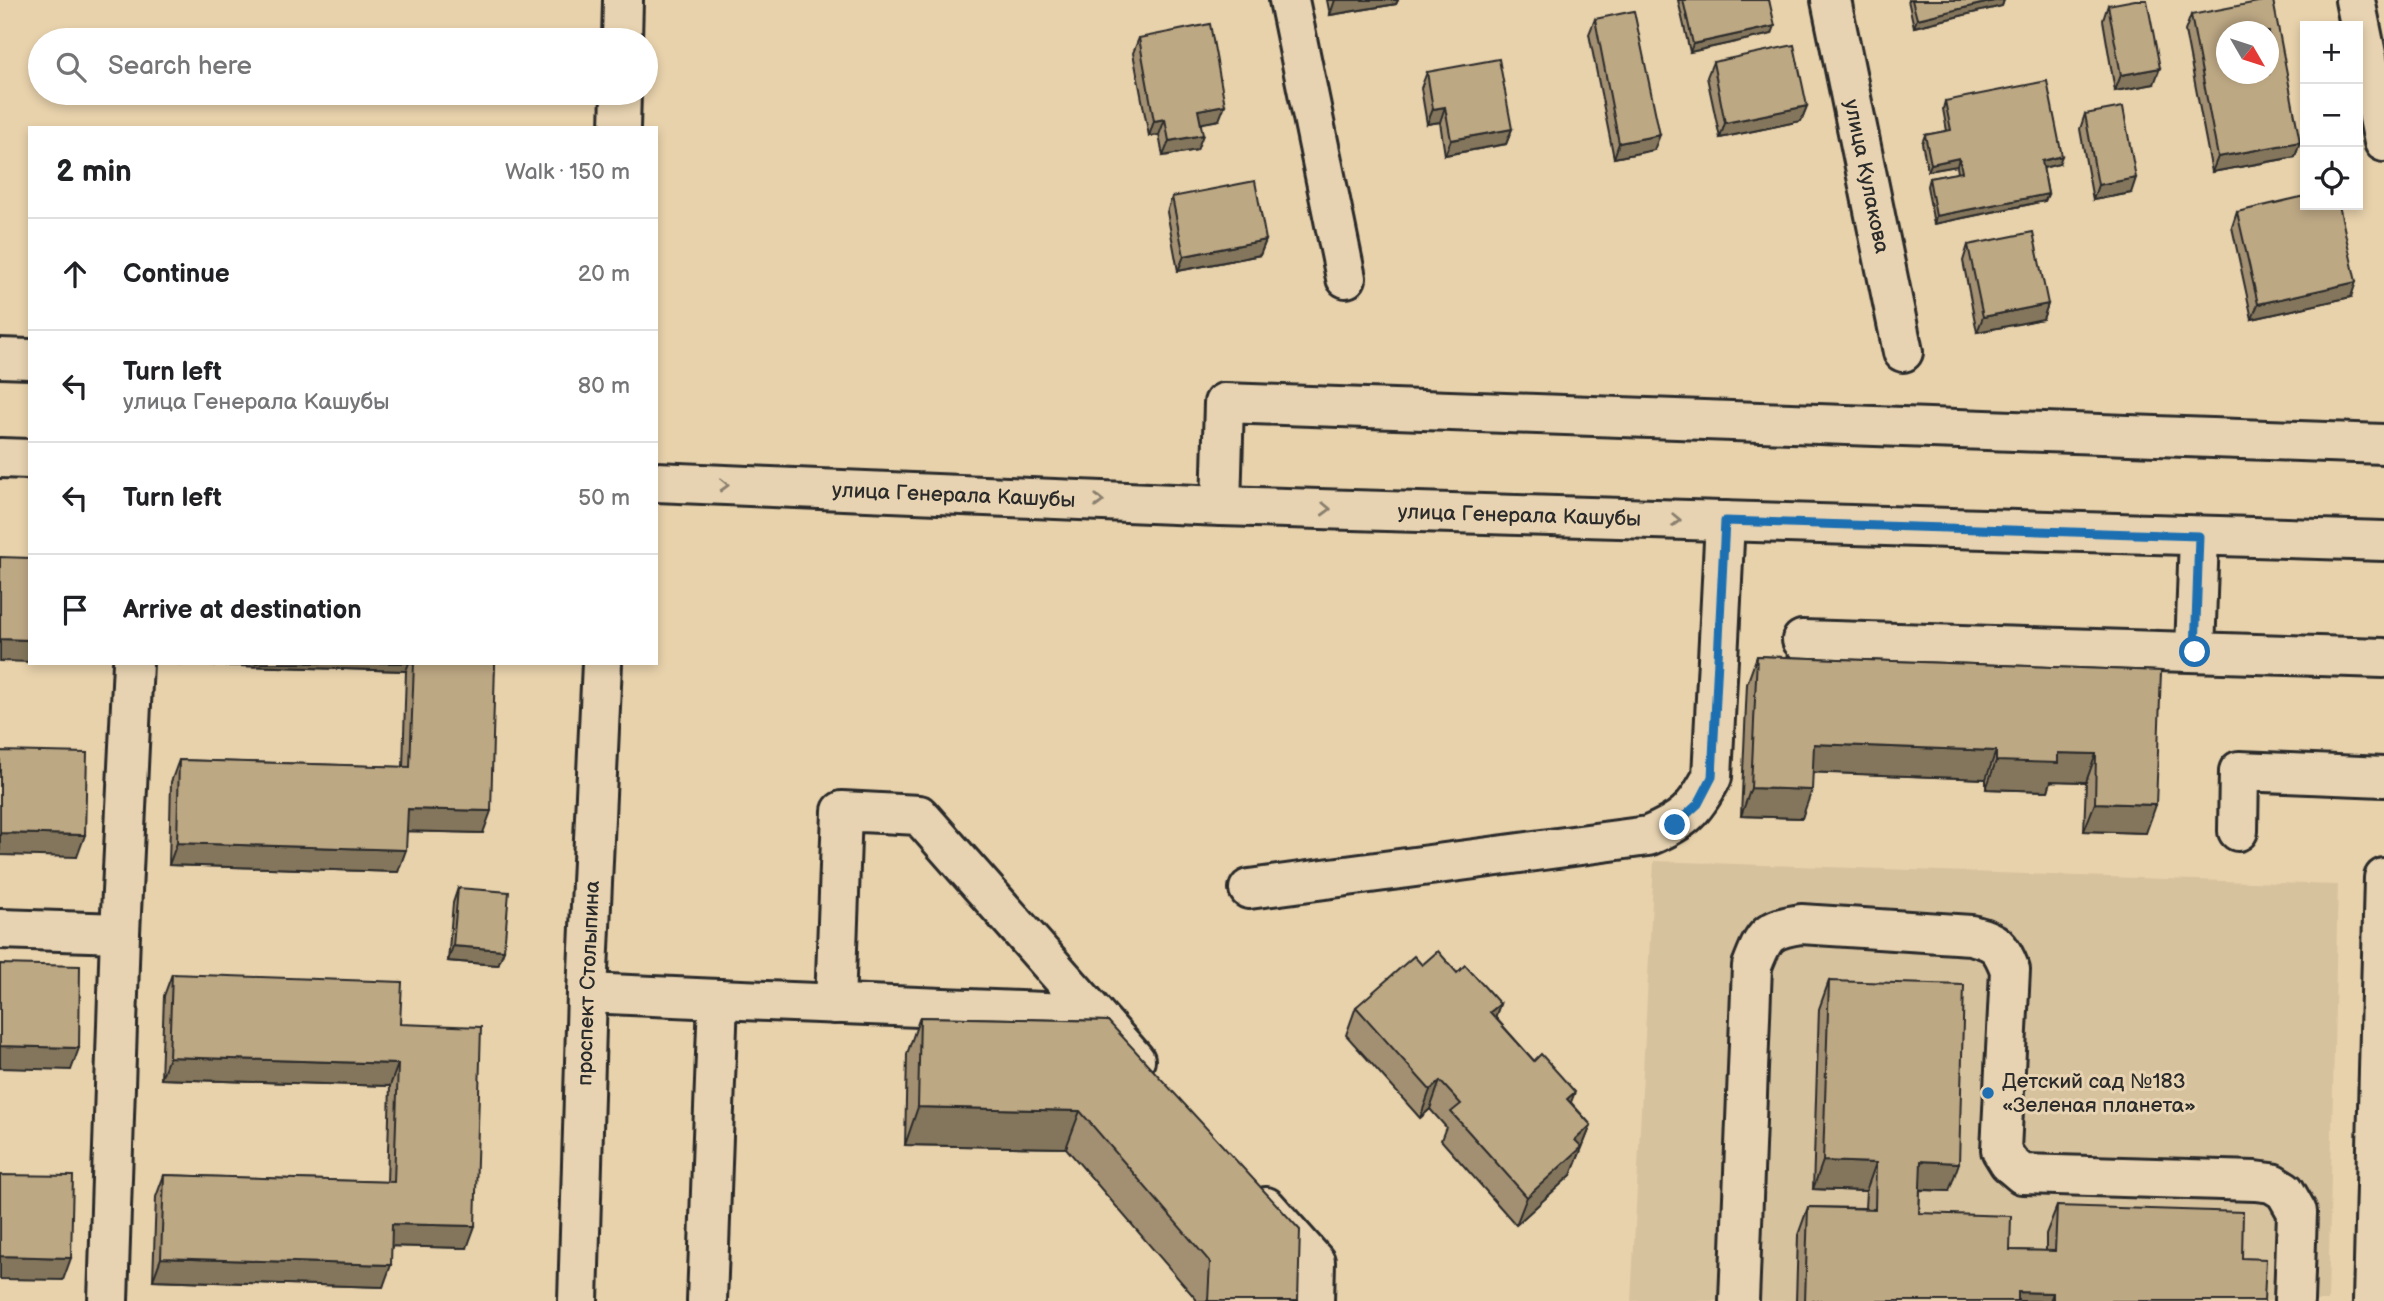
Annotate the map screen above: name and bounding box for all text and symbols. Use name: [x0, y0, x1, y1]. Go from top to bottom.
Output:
north arrow: [2216, 21, 2279, 84]
map controls: [2300, 21, 2363, 210]
button: +: [2300, 21, 2363, 84]
search box: [28, 28, 658, 105]
icon: search: [52, 48, 90, 86]
text: Search here: [108, 51, 252, 82]
button: −: [2300, 84, 2363, 147]
street label: улица Кулакова: [1839, 97, 1895, 256]
button: locate: [2300, 147, 2363, 210]
text: 2 min: [56, 154, 132, 190]
text: Walk · 150 m: [505, 158, 630, 186]
icon: ahead: [56, 255, 94, 293]
text: Continue: [123, 259, 230, 290]
text: 20 m: [578, 260, 630, 288]
text: Turn left: [123, 357, 222, 388]
icon: left: [56, 367, 94, 405]
text: 80 m: [578, 372, 630, 400]
text: улица Генерала Кашубы: [123, 388, 390, 416]
street label: улица Генерала Кашубы: [832, 477, 1076, 513]
one-way arrow: [719, 478, 730, 493]
icon: left: [56, 479, 94, 517]
text: Turn left: [123, 483, 222, 514]
text: 50 m: [578, 484, 630, 512]
one-way arrow: [1093, 493, 1104, 508]
street label: улица Генерала Кашубы: [1397, 499, 1641, 532]
one-way arrow: [1321, 501, 1332, 517]
one-way arrow: [1671, 512, 1682, 527]
icon: arrive: [56, 591, 94, 629]
text: Arrive at destination: [123, 595, 362, 626]
route start: [2179, 636, 2210, 667]
route end: [1659, 809, 1690, 840]
street label: проспект Столыпина: [572, 879, 605, 1086]
place label: Детский сад №183 «Зеленая планета»: [2002, 1069, 2196, 1118]
marker: Детский сад №183 «Зеленая планета»: [1980, 1085, 1996, 1101]

